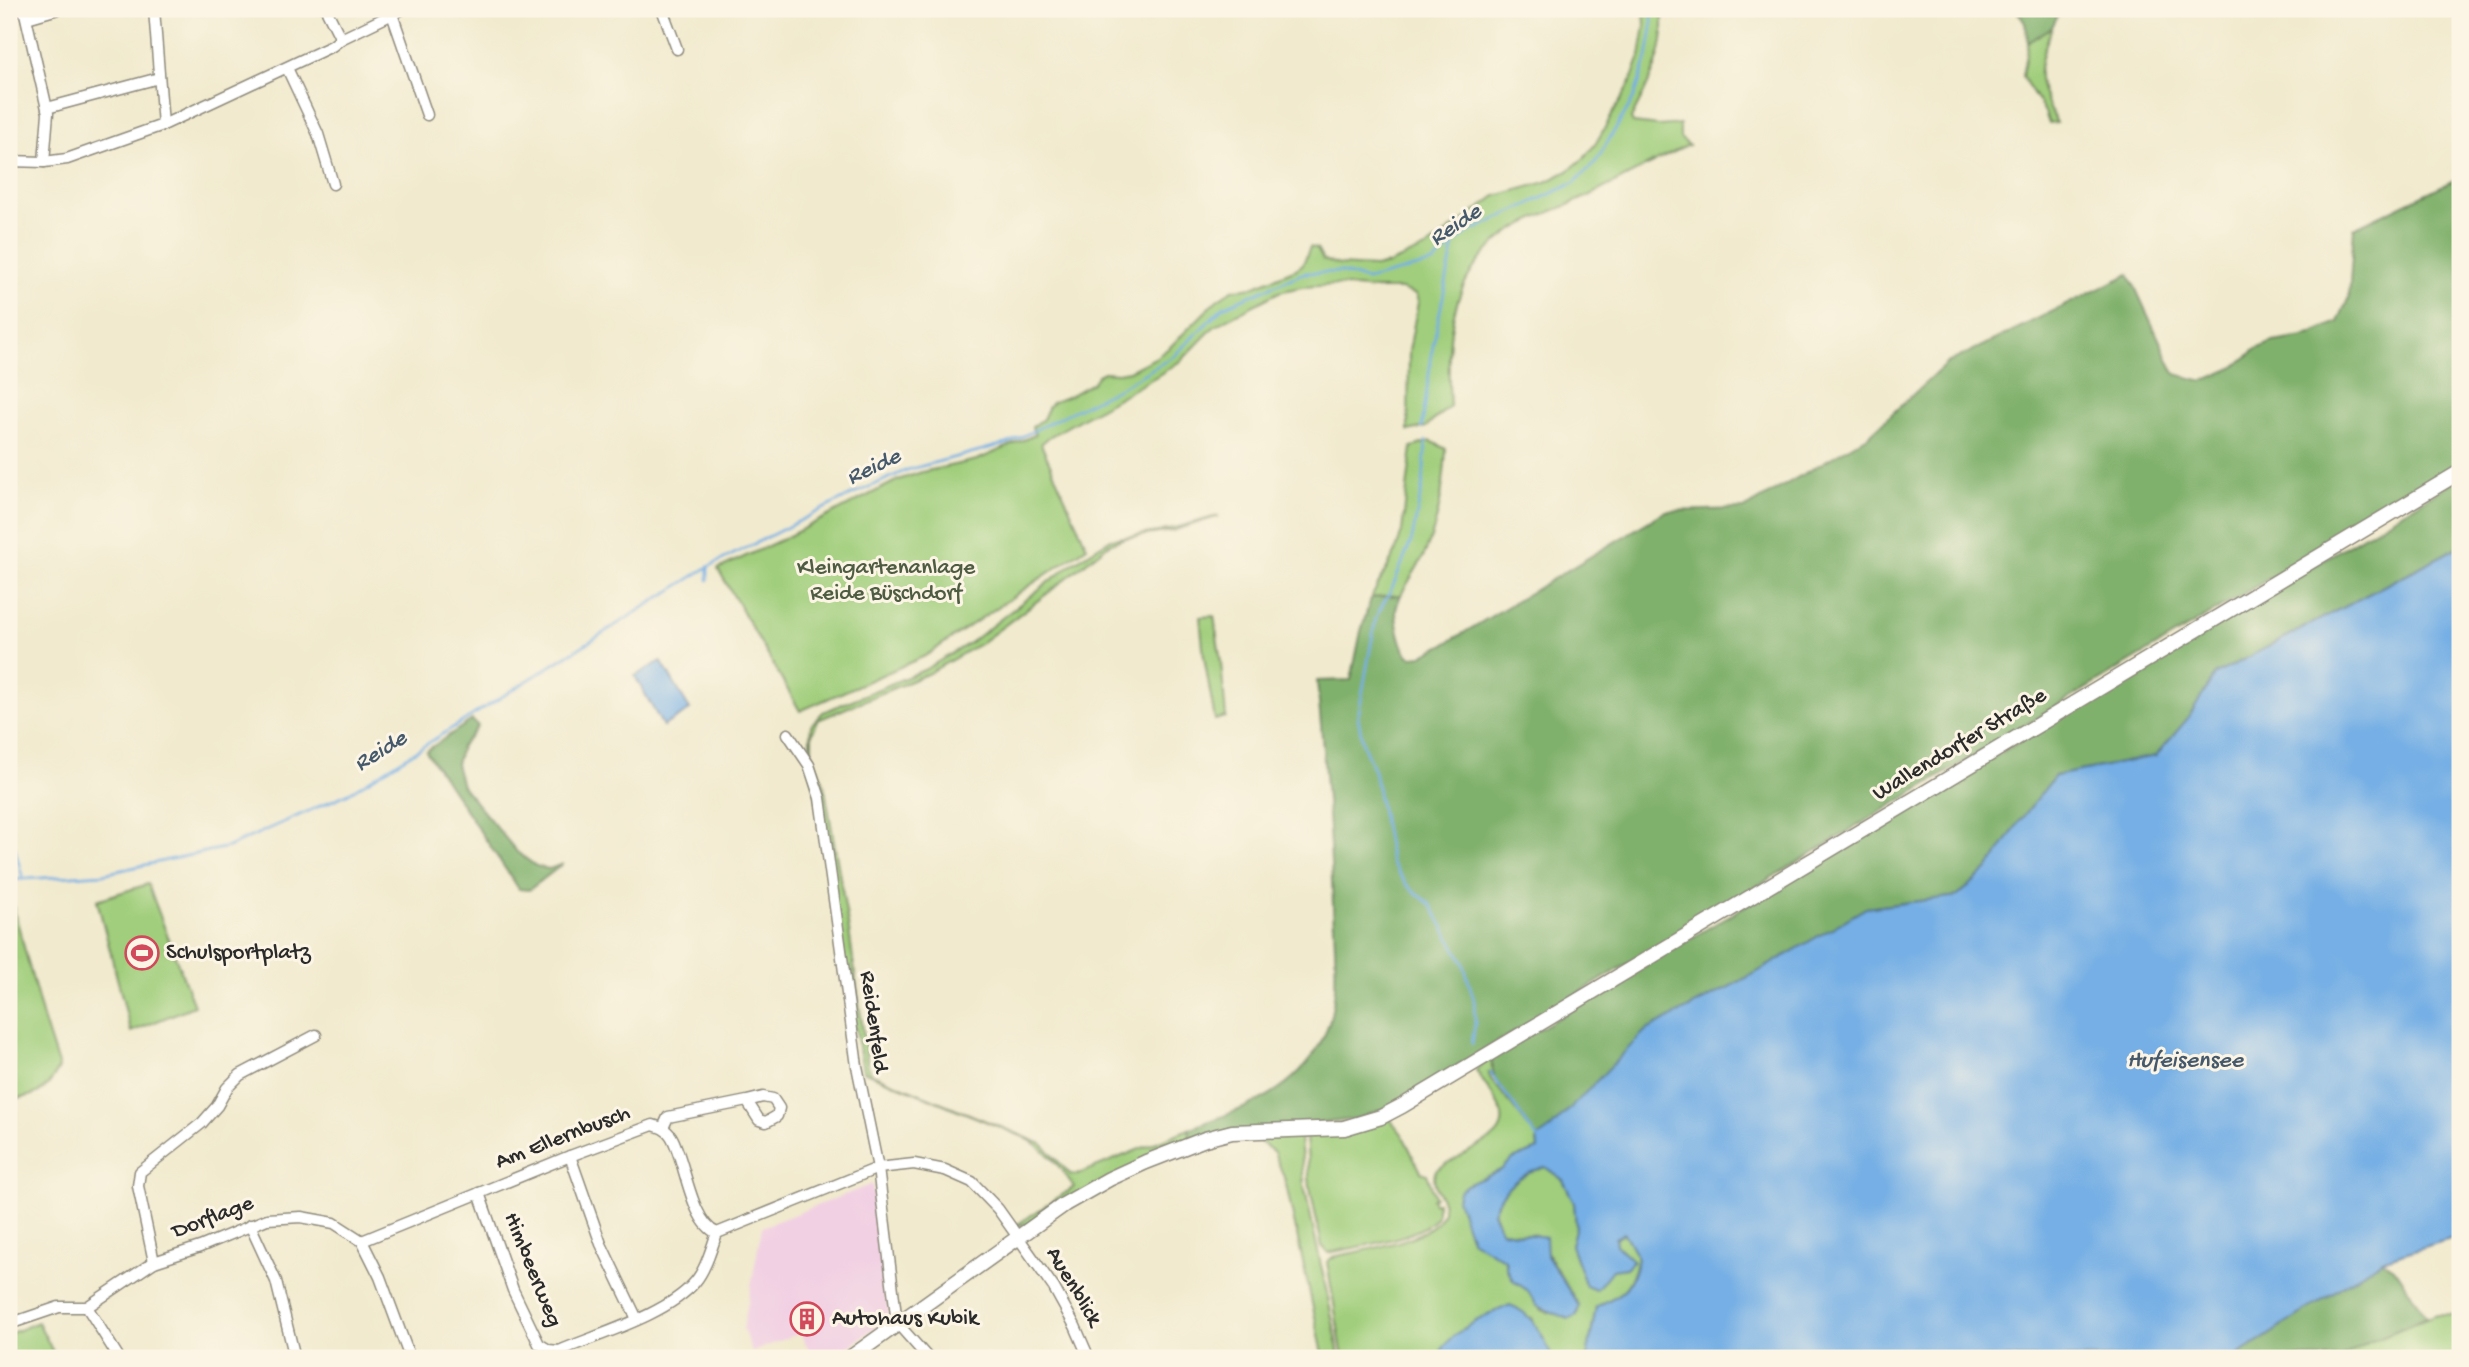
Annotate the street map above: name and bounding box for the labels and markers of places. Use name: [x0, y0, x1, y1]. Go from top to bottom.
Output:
sports icon: Schulsportplatz: [123, 934, 161, 972]
place label: Schulsportplatz: [166, 940, 311, 967]
building icon: Autohaus Kubik: [788, 1300, 826, 1338]
place label: Autohaus Kubik: [832, 1306, 981, 1333]

